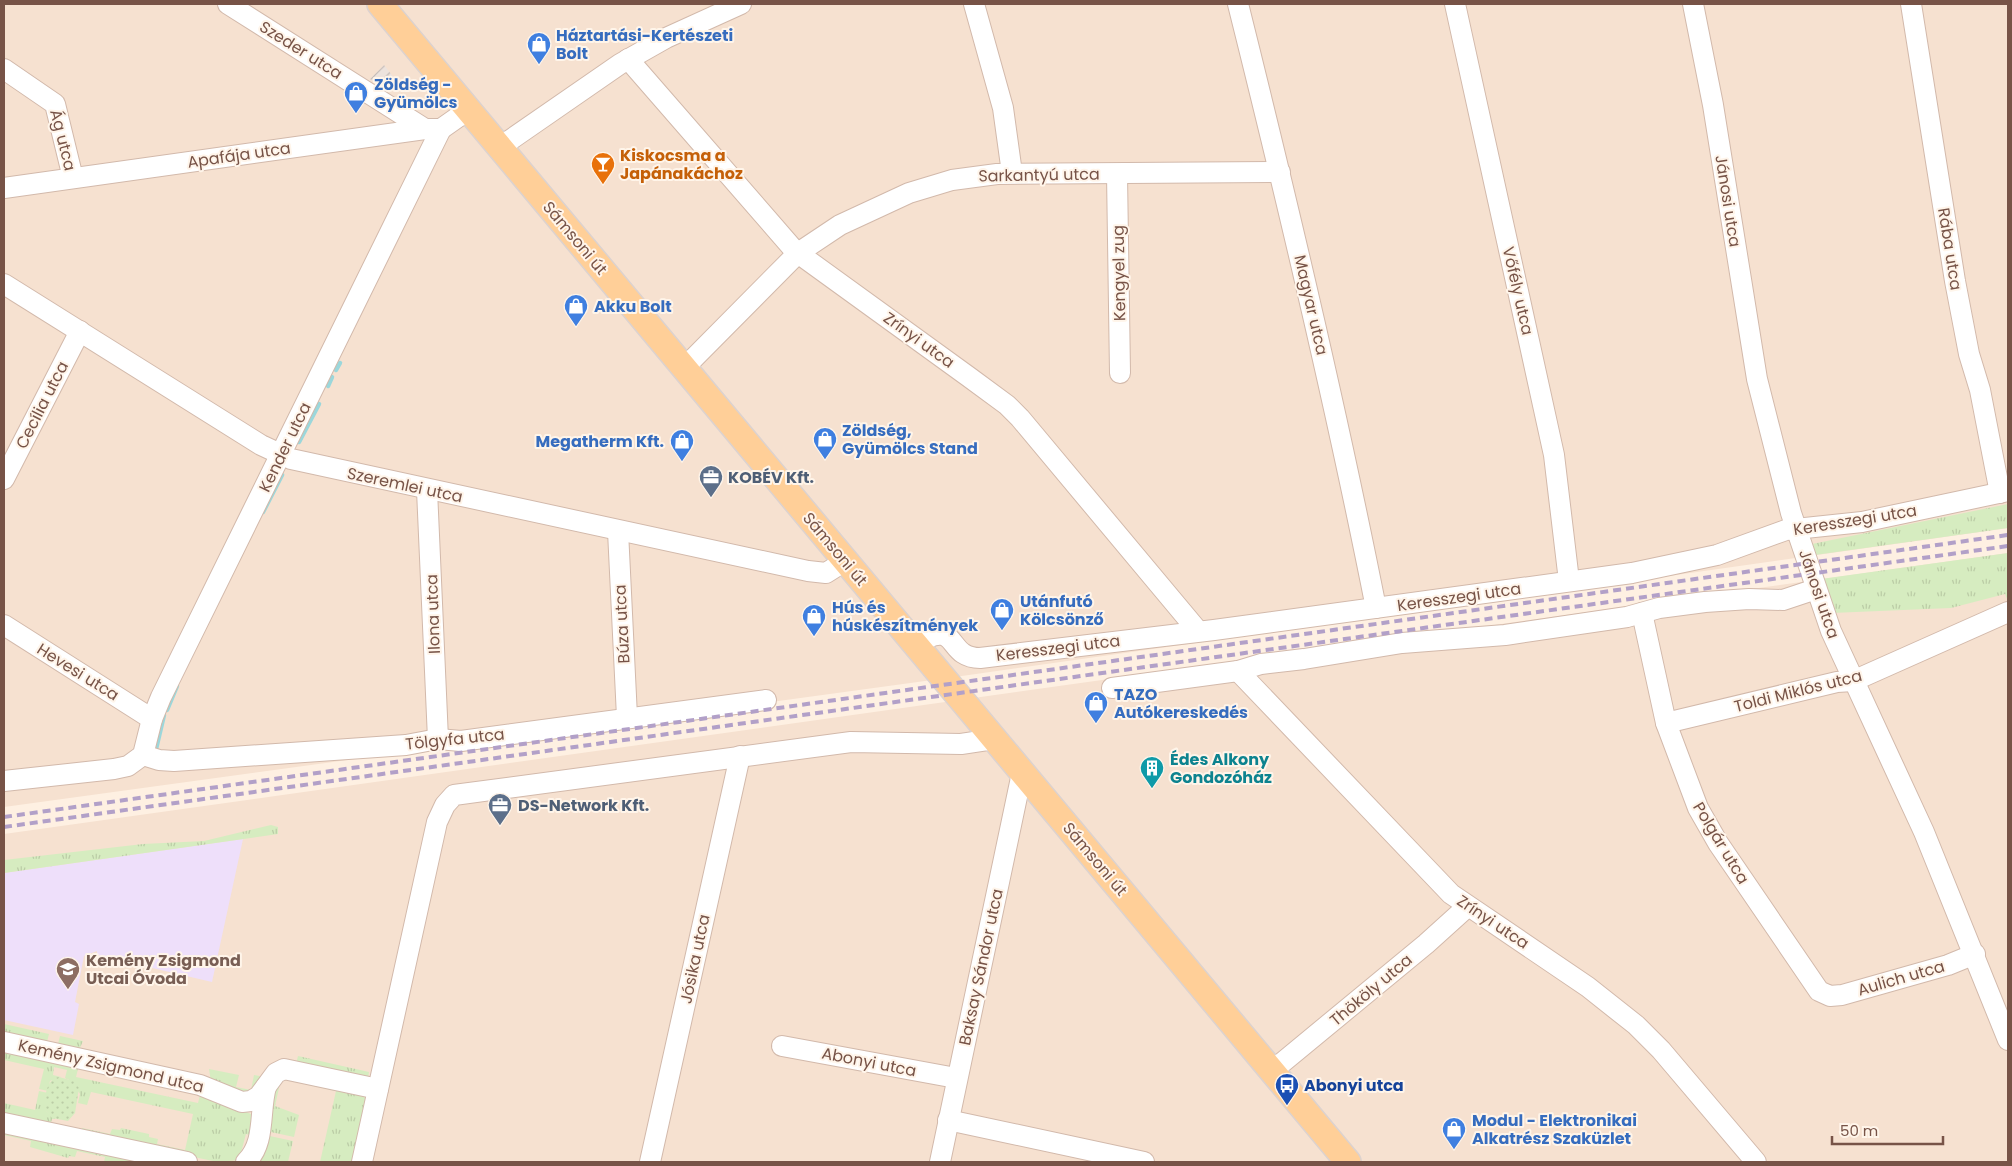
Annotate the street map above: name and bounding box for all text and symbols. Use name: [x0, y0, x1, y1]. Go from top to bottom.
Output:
street label: Szeder utca: [255, 15, 347, 85]
place label: Háztartási-Kertészeti Bolt: [556, 24, 733, 65]
shop icon: Háztartási-Kertészeti Bolt: [526, 31, 552, 65]
place label: Zöldség - Gyümölcs: [374, 73, 458, 114]
shop icon: Zöldség - Gyümölcs: [343, 80, 369, 114]
street label: Ág utca: [44, 107, 82, 173]
street label: Apafája utca: [186, 136, 292, 174]
place label: Kiskocsma a Japánakáchoz: [620, 144, 743, 185]
bar icon: Kiskocsma a Japánakáchoz: [590, 151, 616, 185]
street label: Jánosi utca: [1709, 153, 1747, 249]
street label: Sarkantyú utca: [978, 162, 1100, 188]
street label: Sámsoni út: [537, 196, 613, 280]
street label: Rába utca: [1932, 206, 1968, 292]
street label: Kengyel zug: [1107, 225, 1131, 321]
street label: Vőfély utca: [1497, 245, 1539, 337]
street label: Magyar utca: [1288, 253, 1334, 357]
shop icon: Akku Bolt: [563, 293, 589, 327]
place label: Akku Bolt: [594, 295, 672, 318]
street label: Zrínyi utca: [879, 306, 959, 374]
street label: Cecília utca: [10, 357, 74, 453]
street label: Kender utca: [253, 398, 317, 496]
place label: Zöldség, Gyümölcs Stand: [842, 419, 978, 460]
shop icon: Zöldség, Gyümölcs Stand: [812, 426, 838, 460]
shop icon: Megatherm Kft.: [669, 428, 695, 462]
place label: Megatherm Kft.: [535, 430, 664, 453]
street label: Szeremlei utca: [345, 462, 465, 508]
office icon: KOBÉV Kft.: [698, 464, 724, 498]
place label: KOBÉV Kft.: [728, 466, 814, 489]
street label: Keresszegi utca: [1792, 499, 1918, 541]
street label: Sámsoni út: [797, 507, 873, 591]
street label: Jánosi utca: [1793, 546, 1845, 642]
street label: Ilona utca: [420, 574, 446, 654]
street label: Keresszegi utca: [1396, 577, 1522, 617]
street label: Búza utca: [608, 584, 636, 664]
place label: Utánfutó Kölcsönző: [1020, 590, 1104, 631]
place label: Hús és húskészítmények: [832, 596, 978, 637]
shop icon: Utánfutó Kölcsönző: [989, 597, 1015, 631]
shop icon: Hús és húskészítmények: [801, 603, 827, 637]
street label: Keresszegi utca: [995, 629, 1121, 667]
street label: Hevesi utca: [32, 638, 124, 706]
street label: Toldi Miklós utca: [1732, 664, 1864, 718]
place label: TAZO Autókereskedés: [1114, 683, 1248, 724]
shop icon: TAZO Autókereskedés: [1083, 690, 1109, 724]
street label: Tölgyfa utca: [404, 722, 506, 756]
place label: Édes Alkony Gondozóház: [1170, 748, 1272, 789]
building icon: Édes Alkony Gondozóház: [1139, 755, 1165, 789]
office icon: DS-Network Kft.: [487, 792, 513, 826]
place label: DS-Network Kft.: [518, 794, 649, 817]
street label: Polgár utca: [1687, 798, 1755, 888]
street label: Sámsoni út: [1057, 817, 1133, 901]
street label: Baksay Sándor utca: [953, 887, 1009, 1047]
street label: Zrínyi utca: [1452, 889, 1534, 955]
street label: Jósika utca: [674, 912, 716, 1006]
place label: Kemény Zsigmond Utcai Óvoda: [86, 949, 241, 990]
street label: Thököly utca: [1325, 949, 1417, 1031]
street label: Aulich utca: [1855, 955, 1947, 1001]
school or university icon: Kemény Zsigmond Utcai Óvoda: [55, 956, 81, 990]
street label: Kemény Zsigmond utca: [16, 1033, 206, 1099]
street label: Abonyi utca: [820, 1042, 918, 1082]
bus stop icon: Abonyi utca: [1274, 1072, 1300, 1106]
place label: Abonyi utca: [1304, 1074, 1404, 1097]
place label: Modul - Elektronikai Alkatrész Szaküzlet: [1472, 1109, 1637, 1150]
scale bar: [1832, 1114, 1943, 1146]
shop icon: Modul - Elektronikai Alkatrész Szaküzlet: [1441, 1116, 1467, 1150]
text: 50 m: [1840, 1120, 1878, 1141]

